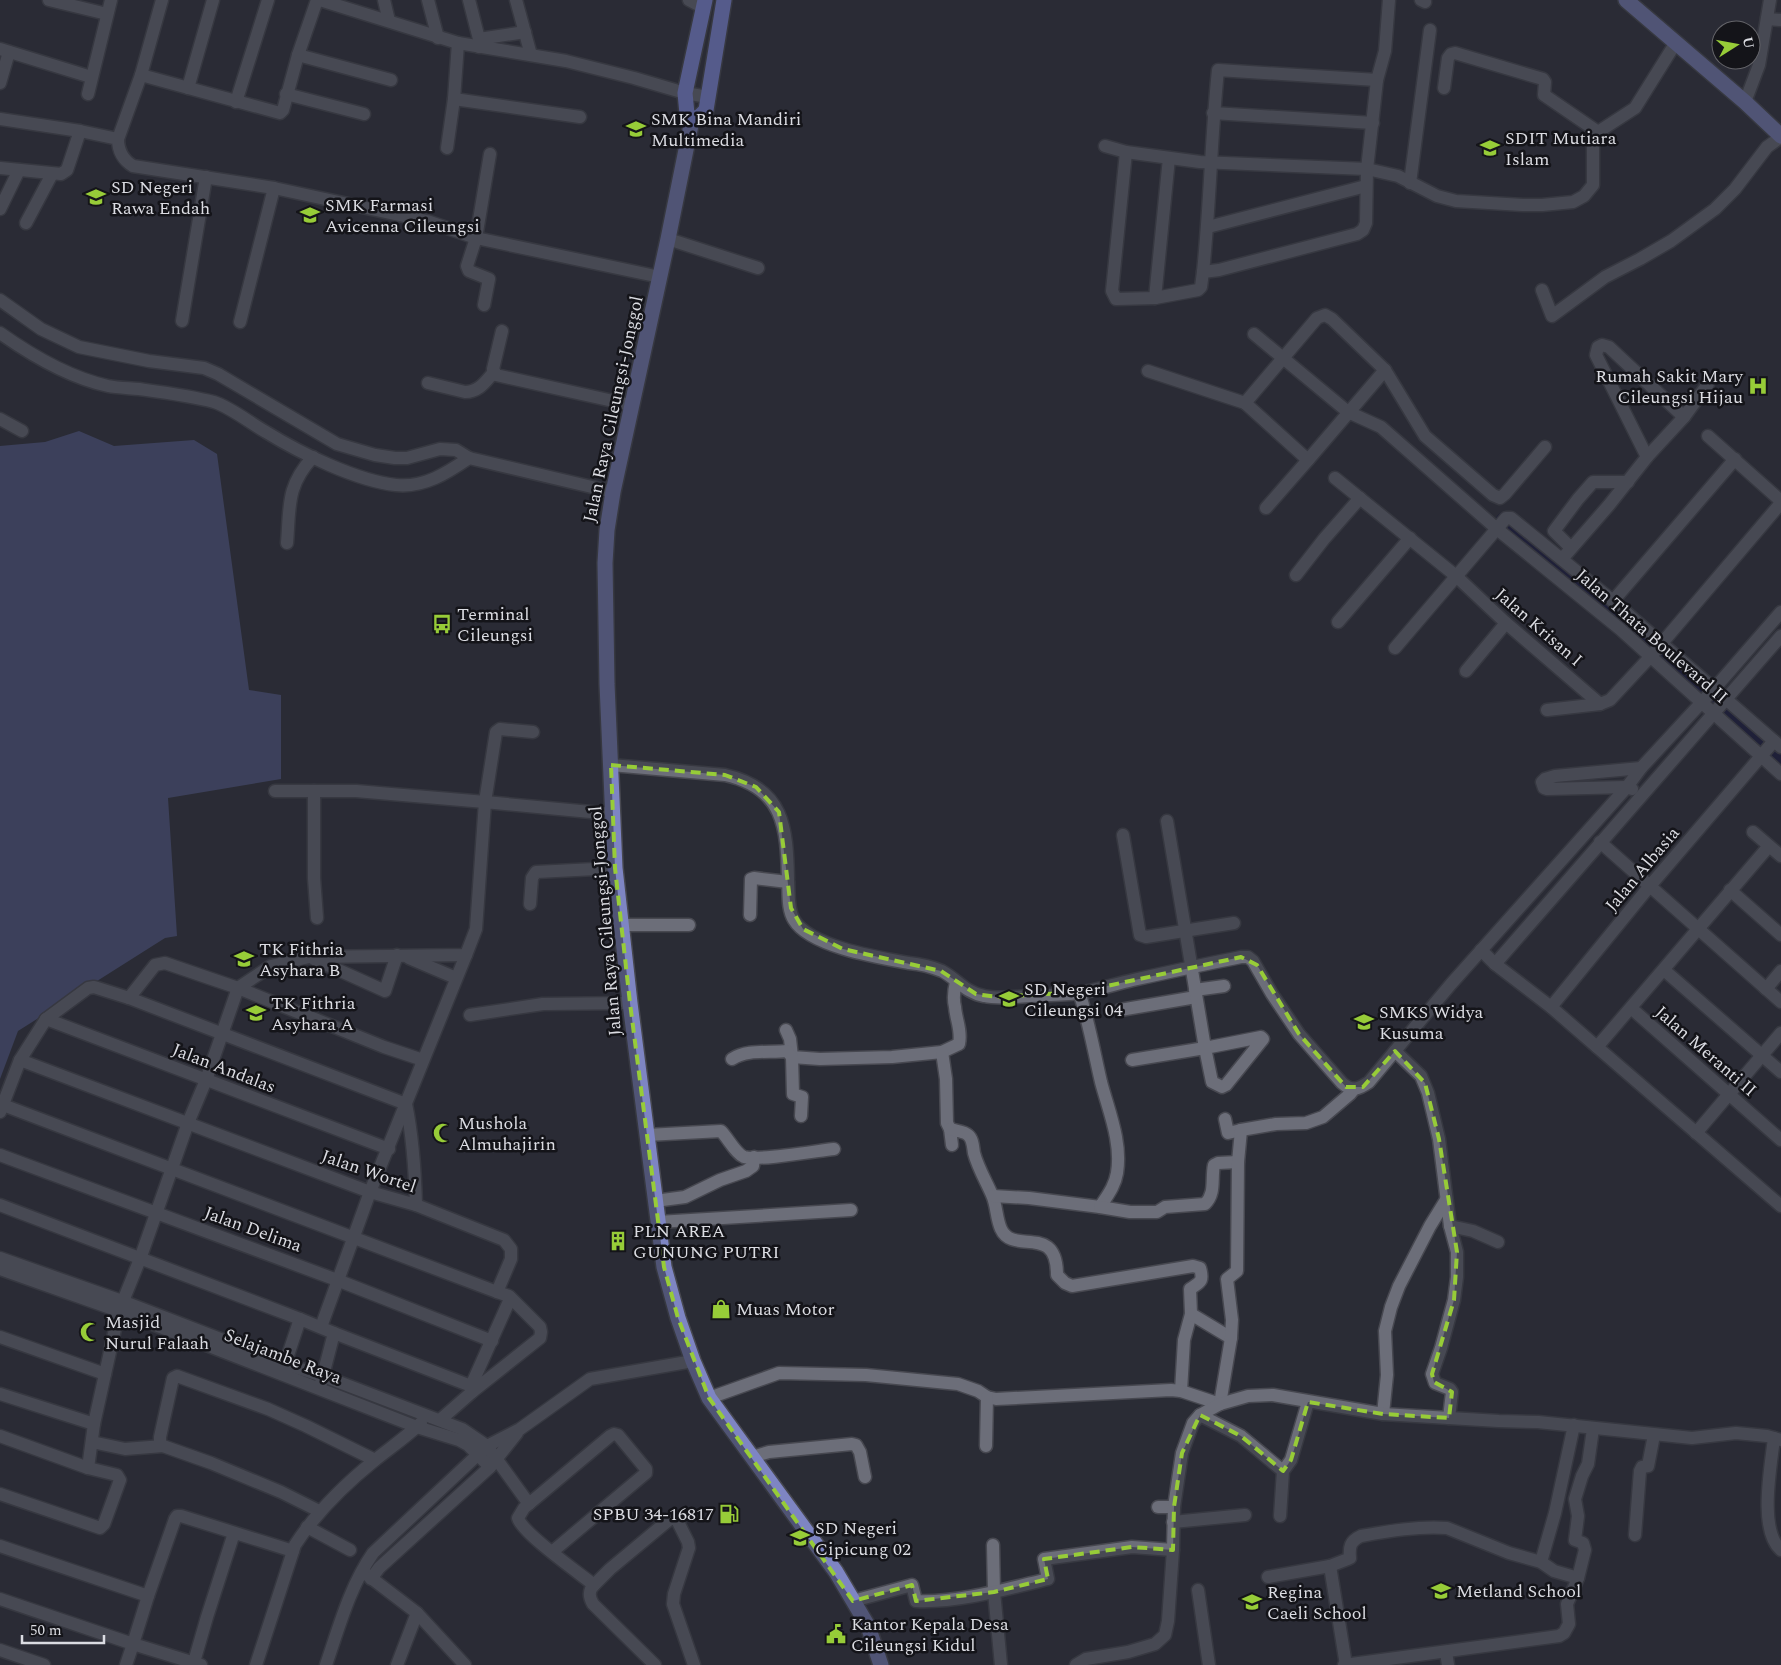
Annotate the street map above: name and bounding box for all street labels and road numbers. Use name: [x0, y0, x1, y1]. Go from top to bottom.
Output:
street label: Jalan Raya Cileungsi-Jonggol: [576, 293, 651, 525]
street label: Jalan Thata Boulevard II: [1569, 562, 1734, 710]
street label: Jalan Krisan I: [1489, 582, 1588, 673]
street label: Jalan Raya Cileungsi-Jonggol: [582, 805, 629, 1037]
street label: Jalan Albasia: [1599, 821, 1686, 918]
street label: Jalan Meranti II: [1649, 999, 1763, 1103]
street label: Jalan Andalas: [168, 1036, 279, 1101]
street label: Jalan Wortel: [318, 1143, 420, 1200]
street label: Jalan Delima: [200, 1199, 306, 1260]
street label: Selajambe Raya: [220, 1322, 346, 1391]

